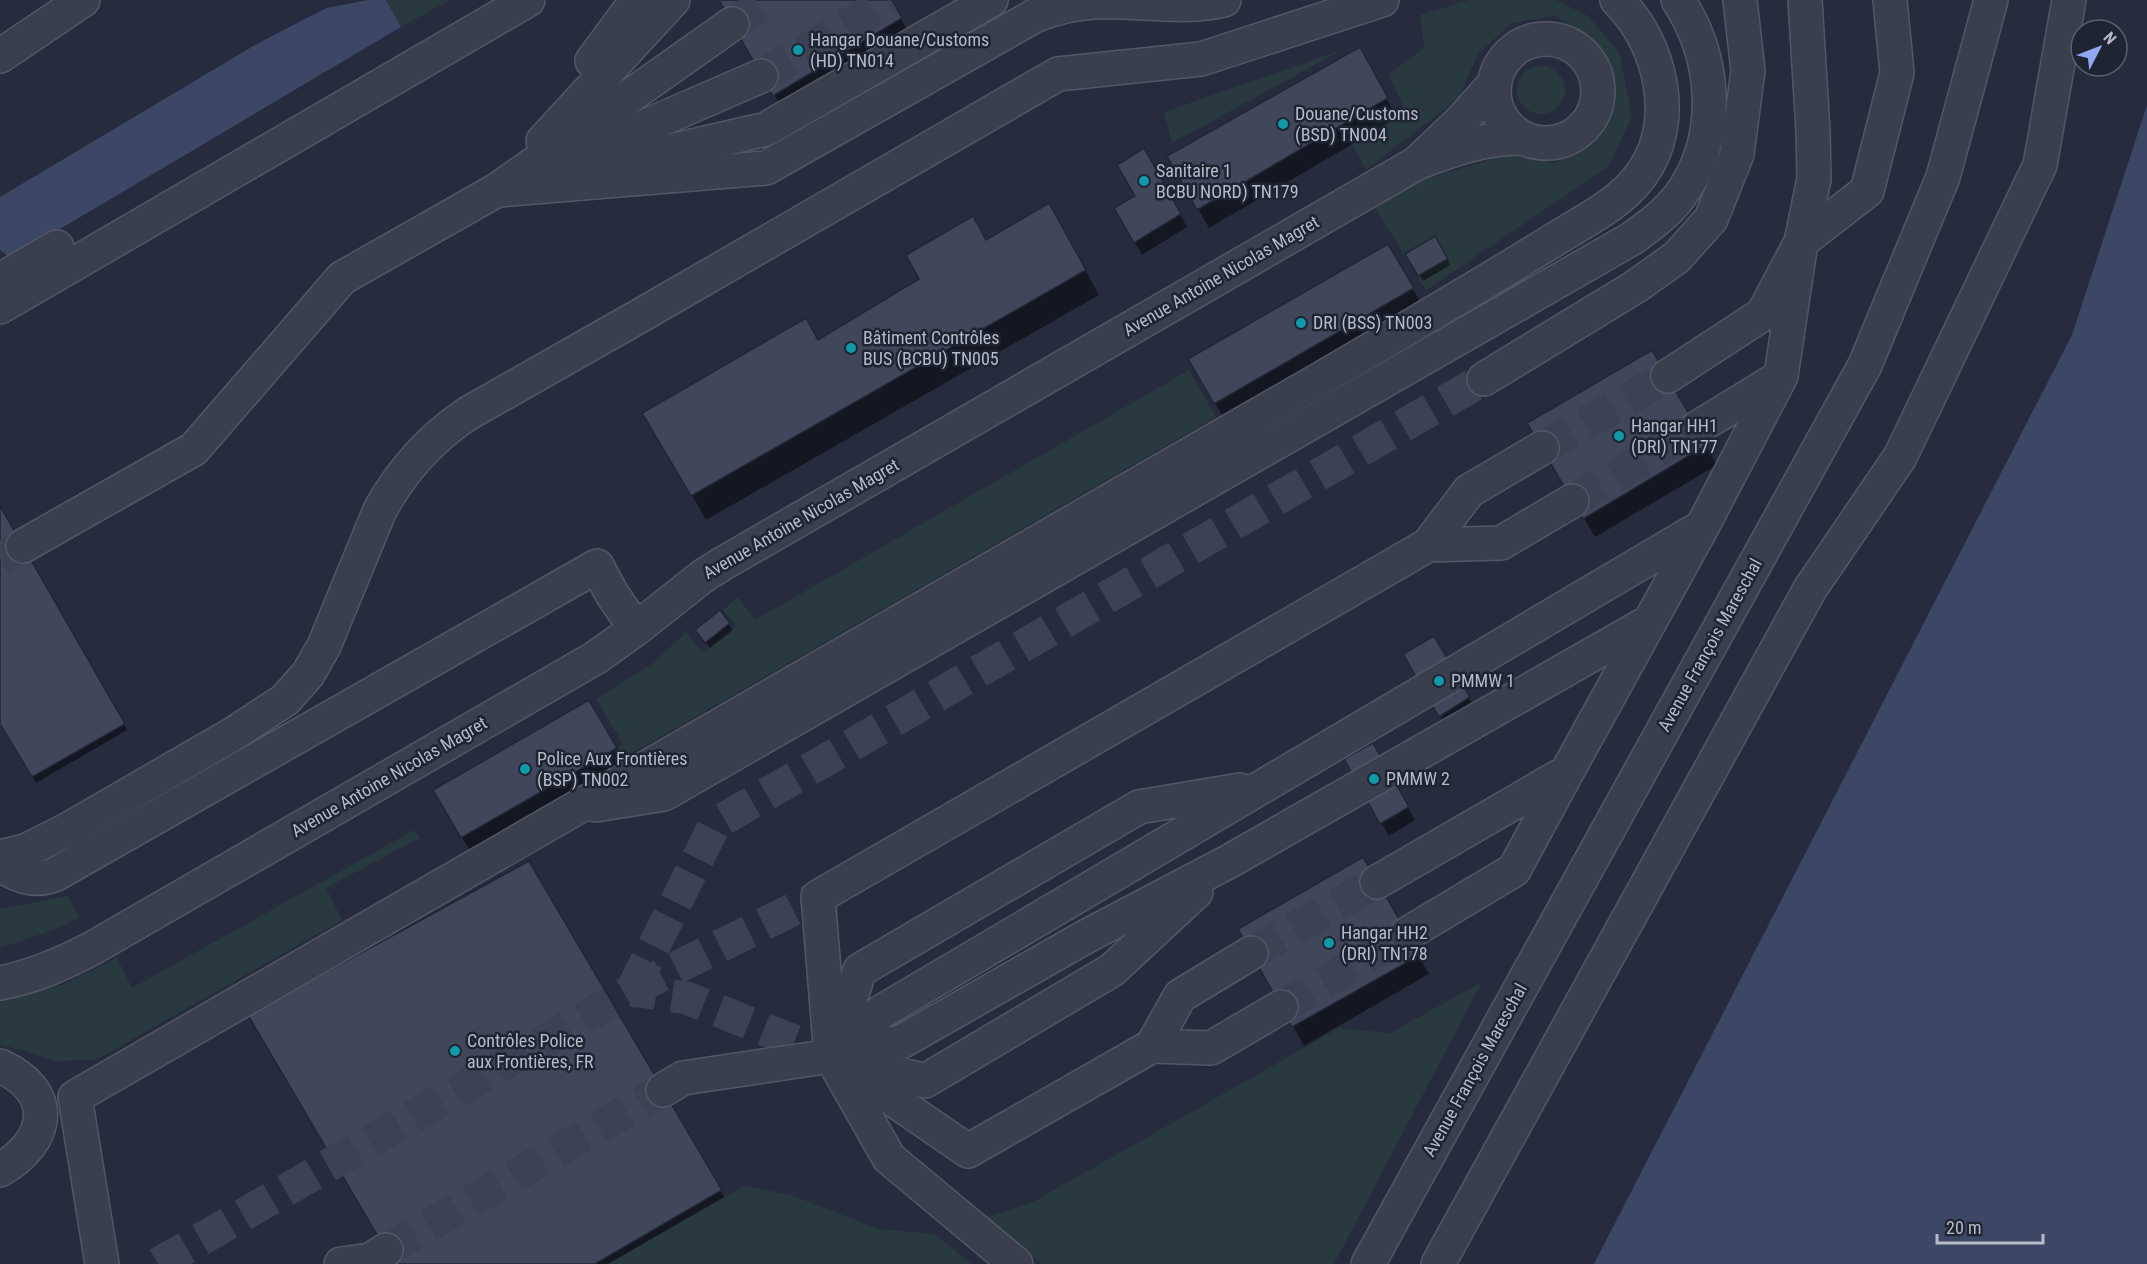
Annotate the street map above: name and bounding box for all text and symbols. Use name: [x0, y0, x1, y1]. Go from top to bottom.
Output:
north arrow: [2069, 18, 2129, 78]
text: N: [2099, 28, 2120, 48]
place label: Hangar Douane/Customs (HD) TN014: [810, 29, 989, 72]
marker: Hangar Douane/Customs (HD) TN014: [791, 43, 805, 57]
place label: Douane/Customs (BSD) TN004: [1295, 103, 1419, 146]
marker: Douane/Customs (BSD) TN004: [1276, 117, 1290, 131]
place label: Sanitaire 1 BCBU NORD) TN179: [1156, 160, 1299, 203]
marker: Sanitaire 1 BCBU NORD) TN179: [1137, 174, 1151, 188]
street label: Avenue Antoine Nicolas Magret: [1119, 211, 1322, 340]
place label: DRI (BSS) TN003: [1313, 312, 1432, 334]
marker: DRI (BSS) TN003: [1294, 316, 1308, 330]
place label: Bâtiment Contrôles BUS (BCBU) TN005: [863, 327, 999, 370]
marker: Bâtiment Contrôles BUS (BCBU) TN005: [844, 341, 858, 355]
place label: Hangar HH1 (DRI) TN177: [1631, 415, 1718, 458]
marker: Hangar HH1 (DRI) TN177: [1612, 429, 1626, 443]
street label: Avenue Antoine Nicolas Magret: [699, 454, 902, 583]
street label: Avenue François Mareschal: [1653, 555, 1766, 735]
place label: PMMW 1: [1451, 670, 1515, 691]
marker: PMMW 1: [1432, 674, 1446, 688]
street label: Avenue Antoine Nicolas Magret: [287, 712, 490, 841]
place label: Police Aux Frontières (BSP) TN002: [537, 748, 687, 791]
marker: Police Aux Frontières (BSP) TN002: [518, 762, 532, 776]
place label: PMMW 2: [1386, 768, 1450, 789]
marker: PMMW 2: [1367, 772, 1381, 786]
place label: Hangar HH2 (DRI) TN178: [1341, 922, 1428, 965]
marker: Hangar HH2 (DRI) TN178: [1322, 936, 1336, 950]
street label: Avenue François Mareschal: [1418, 980, 1531, 1160]
place label: Contrôles Police aux Frontières, FR: [467, 1030, 594, 1072]
marker: Contrôles Police aux Frontières, FR: [448, 1044, 462, 1058]
scale bar: [1937, 1207, 2044, 1245]
text: 20 m: [1946, 1217, 1981, 1238]

